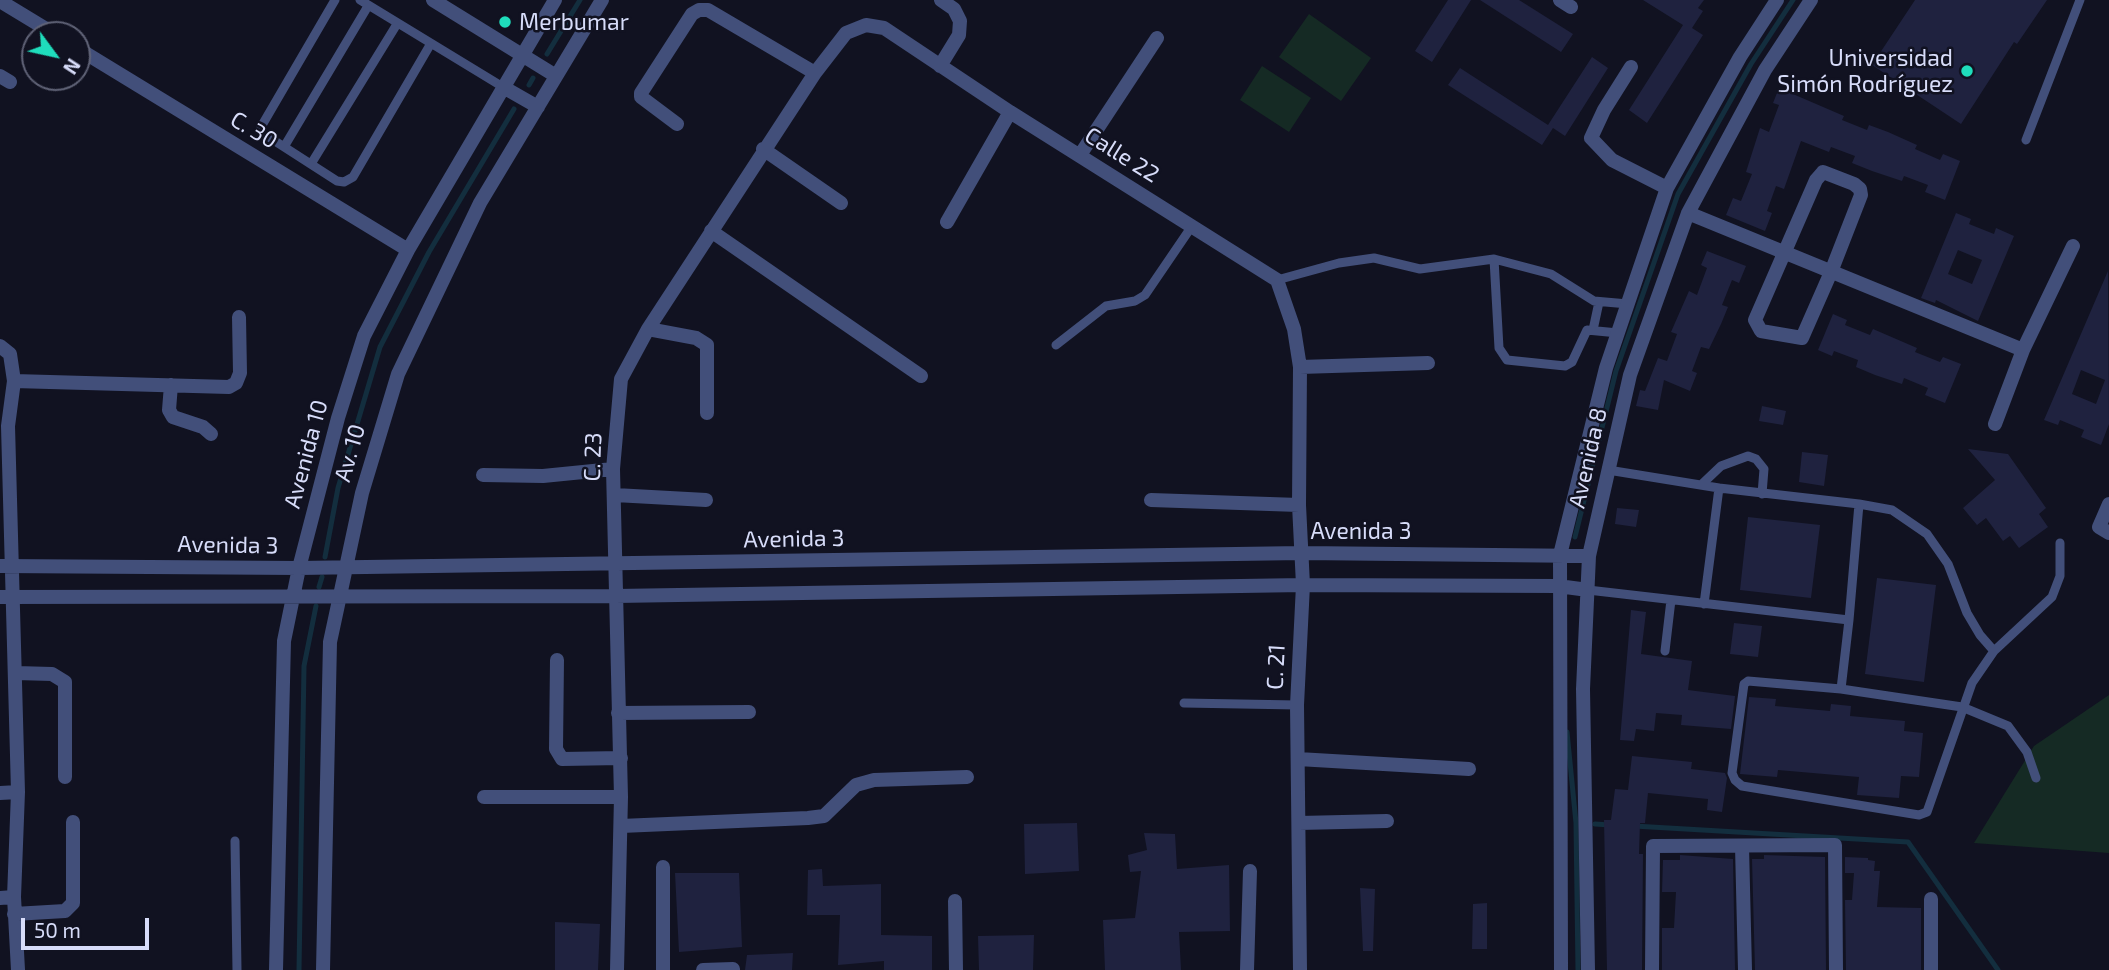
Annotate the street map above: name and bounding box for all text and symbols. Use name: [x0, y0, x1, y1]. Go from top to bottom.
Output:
place label: Merbumar: [519, 8, 629, 36]
marker: Merbumar: [497, 14, 513, 30]
north arrow: [21, 21, 91, 91]
place label: Universidad Simón Rodríguez: [1777, 44, 1953, 98]
text: N: [59, 55, 86, 79]
marker: Universidad Simón Rodríguez: [1959, 63, 1975, 79]
street label: C. 30: [225, 105, 283, 155]
street label: Calle 22: [1080, 121, 1164, 189]
street label: Avenida 10: [278, 397, 334, 511]
street label: Avenida 8: [1563, 405, 1613, 511]
street label: Av. 10: [329, 421, 371, 485]
street label: C. 23: [578, 432, 608, 482]
street label: Avenida 3: [1310, 517, 1412, 545]
street label: Avenida 3: [743, 524, 845, 554]
street label: Avenida 3: [177, 530, 279, 560]
street label: C. 21: [1261, 644, 1291, 690]
scale bar: [24, 904, 152, 948]
text: 50 m: [34, 917, 81, 942]

